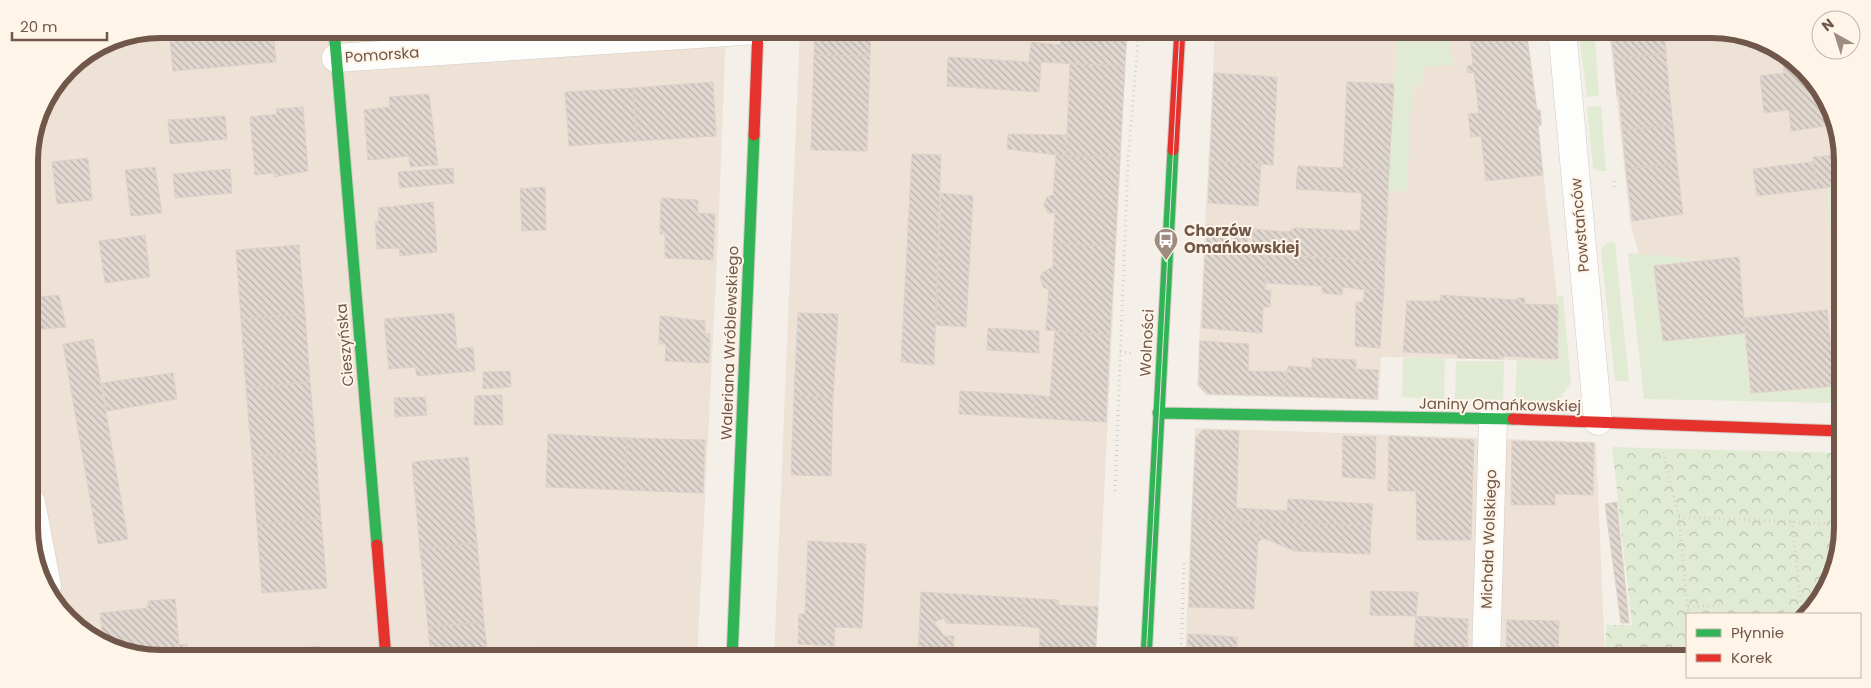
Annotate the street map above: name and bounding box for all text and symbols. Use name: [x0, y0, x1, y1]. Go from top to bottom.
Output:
scale bar: [12, 10, 108, 42]
north arrow: [1811, 10, 1861, 60]
text: N: [1817, 14, 1838, 36]
text: 20 m: [20, 16, 58, 37]
street label: Pomorska: [344, 41, 420, 68]
street label: Powstańców: [1565, 176, 1594, 273]
place label: Chorzów Omańkowskiej: [1184, 220, 1300, 258]
bus stop icon: Chorzów Omańkowskiej: [1153, 227, 1179, 261]
street label: Waleriana Wróblewskiego: [716, 245, 743, 441]
street label: Cieszyńska: [330, 303, 359, 387]
street label: Wolności: [1134, 309, 1159, 377]
street label: Janiny Omańkowskiej: [1419, 393, 1581, 416]
street label: Michała Wolskiego: [1476, 469, 1501, 609]
legend: [1686, 613, 1861, 678]
text: Płynnie: [1731, 622, 1784, 643]
text: Korek: [1731, 647, 1772, 668]

